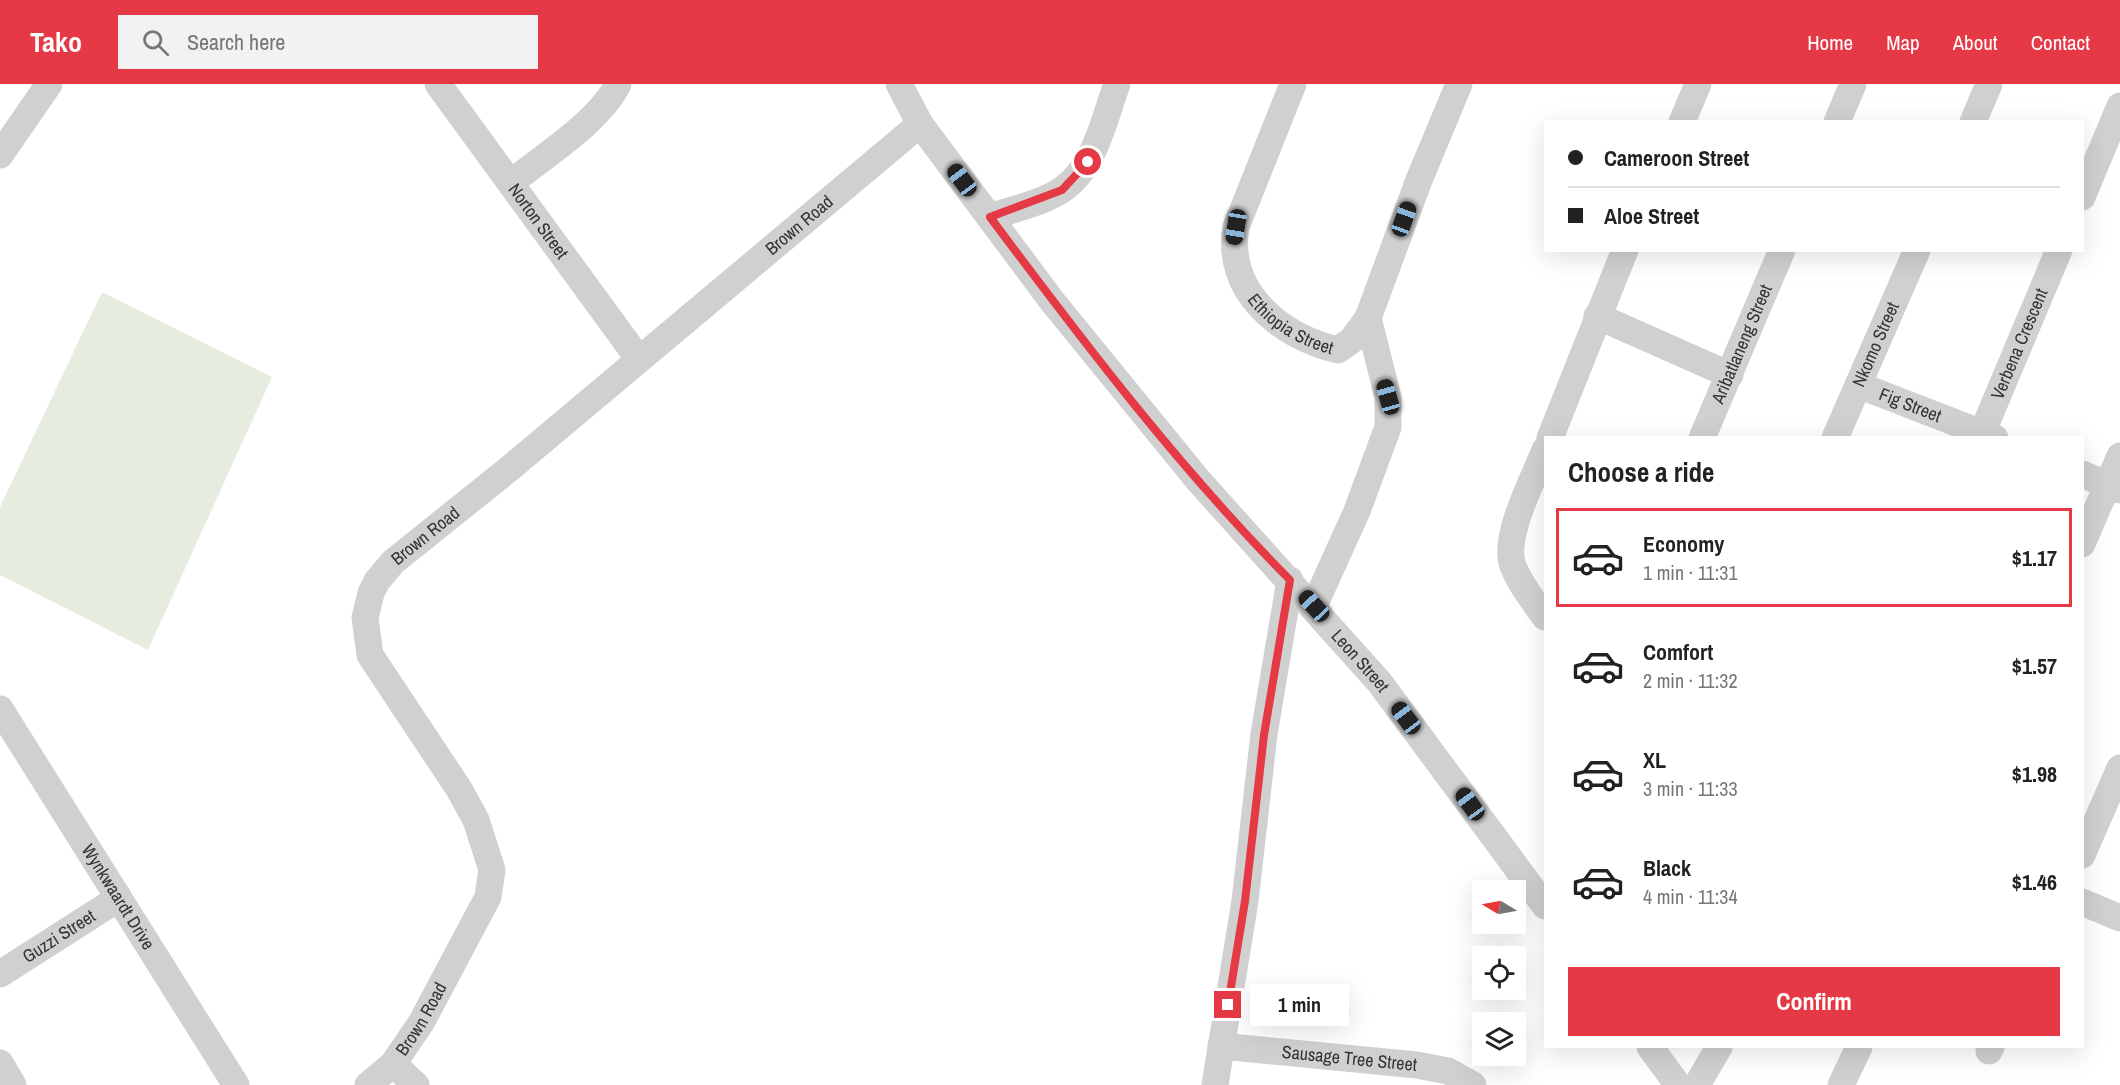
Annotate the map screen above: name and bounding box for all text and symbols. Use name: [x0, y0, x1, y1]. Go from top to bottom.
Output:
search box: [118, 15, 538, 69]
text: Tako: [30, 23, 82, 61]
icon: search: [139, 26, 172, 59]
text: Search here: [187, 27, 285, 57]
text: Home: [1807, 28, 1853, 57]
text: Map: [1886, 28, 1920, 57]
text: About: [1953, 28, 1998, 57]
text: Contact: [2031, 28, 2090, 57]
text: Cameroon Street: [1604, 143, 1749, 173]
route start: [1074, 148, 1101, 175]
car: [944, 160, 980, 200]
street label: Norton Street: [503, 178, 575, 264]
street label: Brown Road: [760, 189, 838, 261]
car: [1389, 199, 1419, 239]
text: Aloe Street: [1604, 201, 1699, 231]
car: [1224, 208, 1248, 246]
street label: Aribatlaneng Street: [1705, 280, 1778, 408]
street label: Verbena Crescent: [1985, 284, 2053, 403]
street label: Ethiopia Street: [1242, 288, 1337, 360]
street label: Nkomo Street: [1846, 298, 1905, 391]
car: [1374, 377, 1402, 417]
street label: Fig Street: [1876, 381, 1945, 428]
text: Choose a ride: [1568, 454, 1714, 490]
street label: Brown Road: [386, 500, 465, 571]
text: Economy: [1643, 529, 1724, 559]
icon: car: [1571, 531, 1625, 585]
text: $1.17: [2012, 543, 2057, 573]
text: 1 min · 11:31: [1643, 559, 1738, 586]
car: [1295, 587, 1333, 625]
street label: Leon Street: [1326, 624, 1396, 697]
text: Comfort: [1643, 637, 1713, 667]
icon: car: [1571, 639, 1625, 693]
text: $1.57: [2012, 651, 2057, 681]
text: 2 min · 11:32: [1643, 667, 1738, 694]
car: [1388, 698, 1424, 738]
text: XL: [1643, 745, 1666, 775]
icon: car: [1571, 747, 1625, 801]
text: $1.98: [2012, 759, 2057, 789]
text: 3 min · 11:33: [1643, 775, 1738, 802]
car: [1452, 784, 1488, 824]
street label: Wynkwaardt Drive: [76, 839, 161, 954]
text: Black: [1643, 853, 1691, 883]
icon: car: [1571, 855, 1625, 909]
text: $1.46: [2012, 867, 2057, 897]
north arrow: [1472, 880, 1526, 934]
map controls: [1472, 880, 1526, 1066]
text: 4 min · 11:34: [1643, 883, 1738, 910]
street label: Guzzi Street: [17, 903, 100, 969]
button: locate: [1472, 946, 1526, 1000]
button: Confirm: [1568, 967, 2060, 1036]
street label: Brown Road: [389, 978, 452, 1060]
callout: 1 min: [1249, 984, 1348, 1026]
route end: [1214, 991, 1241, 1018]
text: 1 min: [1278, 991, 1321, 1018]
button: layers: [1472, 1012, 1526, 1066]
street label: Sausage Tree Street: [1281, 1039, 1418, 1077]

